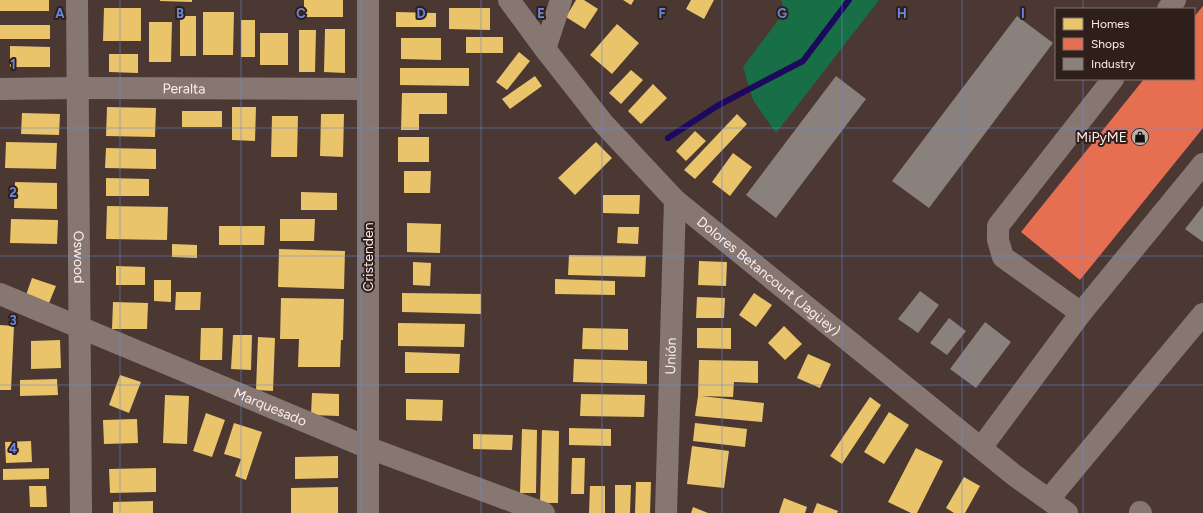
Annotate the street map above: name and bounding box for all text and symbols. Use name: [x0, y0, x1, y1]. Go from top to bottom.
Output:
text: A: [55, 6, 65, 21]
text: B: [176, 6, 184, 21]
text: C: [296, 6, 306, 21]
text: D: [416, 6, 426, 21]
text: E: [537, 6, 545, 21]
text: F: [658, 6, 666, 21]
text: G: [777, 6, 787, 21]
text: H: [897, 6, 907, 21]
text: I: [1021, 6, 1025, 21]
legend: [1055, 8, 1195, 80]
text: Homes: [1091, 17, 1130, 31]
text: Shops: [1091, 37, 1125, 51]
text: 1: [10, 57, 16, 72]
text: Industry: [1091, 57, 1136, 71]
street label: Peralta: [162, 80, 206, 97]
shop icon: MiPyME: [1130, 127, 1150, 147]
place label: MiPyME: [1076, 129, 1127, 146]
text: 2: [9, 185, 17, 200]
street label: Dolores Betancourt (Jagüey): [694, 213, 844, 339]
street label: Cristenden: [360, 222, 377, 291]
street label: Oswood: [70, 231, 88, 283]
text: 3: [9, 313, 17, 328]
street label: Unión: [661, 337, 680, 375]
street label: Marquesado: [231, 384, 309, 430]
text: 4: [9, 441, 17, 456]

